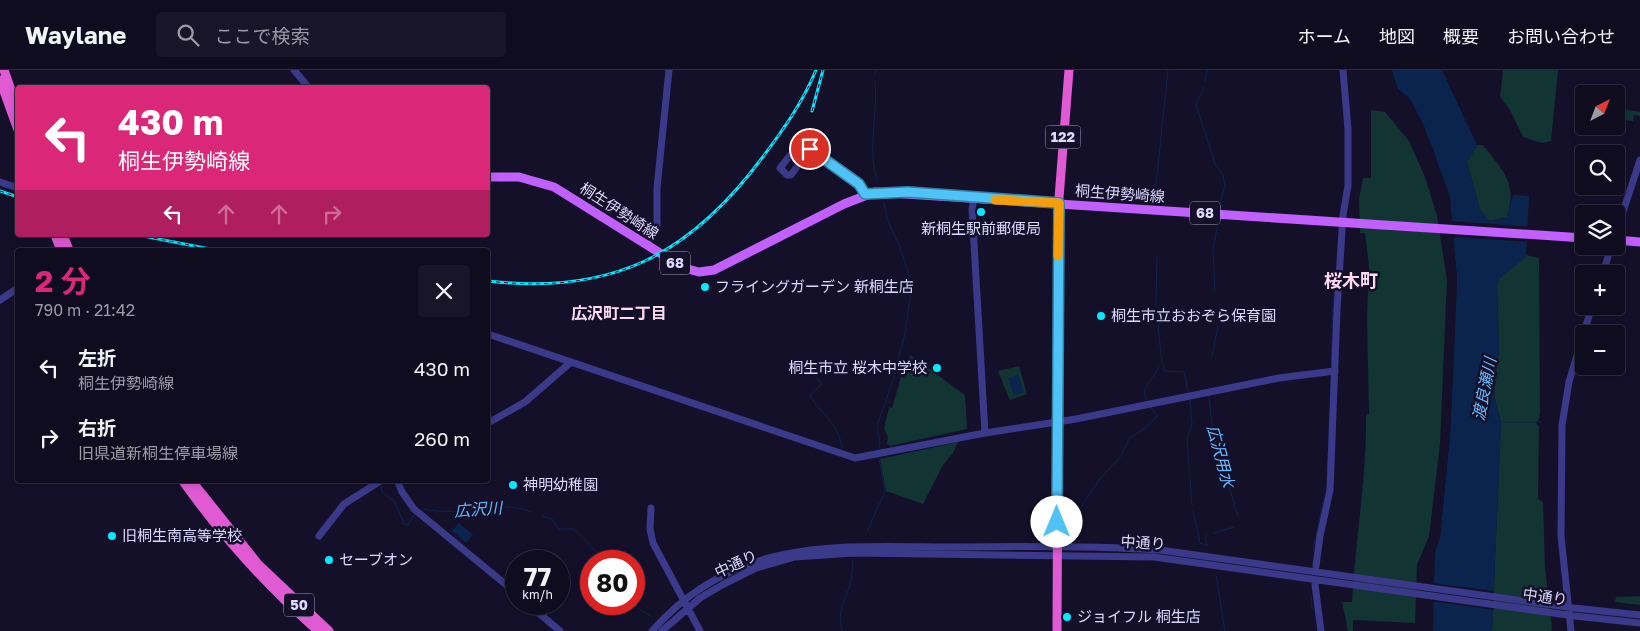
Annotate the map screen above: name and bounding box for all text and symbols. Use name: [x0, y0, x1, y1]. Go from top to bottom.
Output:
search box: [156, 12, 506, 57]
text: Waylane: [25, 20, 126, 49]
icon: search: [174, 21, 202, 49]
text: ここで検索: [214, 24, 309, 47]
text: ホーム: [1298, 25, 1351, 47]
text: 地図: [1379, 25, 1415, 47]
text: 概要: [1443, 25, 1479, 47]
text: お問い合わせ: [1507, 25, 1615, 47]
north arrow: [1575, 85, 1625, 135]
map controls: [1575, 85, 1625, 375]
text: 430 m: [118, 101, 223, 143]
icon: left: [35, 105, 100, 170]
road number: 122: [1046, 126, 1080, 148]
pin: [789, 128, 831, 170]
icon: arrive: [796, 135, 824, 163]
button: search: [1575, 145, 1625, 195]
text: 桐生伊勢崎線: [118, 147, 250, 174]
street label: 桐生伊勢崎線: [577, 178, 662, 242]
street label: 桐生伊勢崎線: [1075, 181, 1166, 205]
icon: left: [159, 200, 187, 228]
icon: ahead: [212, 200, 240, 228]
icon: ahead: [265, 200, 293, 228]
icon: right: [318, 200, 346, 228]
road number: 68: [1190, 202, 1220, 224]
button: layers: [1575, 205, 1625, 255]
marker: 新桐生駅前郵便局: [975, 206, 987, 218]
place label: 新桐生駅前郵便局: [921, 219, 1041, 237]
road number: 68: [660, 252, 690, 274]
text: 2 分: [35, 263, 91, 299]
button: close: [418, 265, 470, 317]
button: +: [1575, 265, 1625, 315]
district label: 桜木町: [1324, 269, 1378, 291]
place label: フライングガーデン 新桐生店: [715, 277, 914, 295]
marker: フライングガーデン 新桐生店: [699, 281, 711, 293]
text: 790 m · 21:42: [35, 300, 135, 320]
district label: 広沢町二丁目: [571, 303, 667, 323]
place label: 桐生市立おおぞら保育園: [1111, 306, 1276, 324]
marker: 桐生市立おおぞら保育園: [1095, 310, 1107, 322]
button: −: [1575, 325, 1625, 375]
text: 左折: [78, 346, 116, 369]
icon: left: [35, 354, 63, 382]
water label: 渡良瀬川: [1468, 354, 1500, 422]
text: 430 m: [414, 357, 470, 380]
place label: 桐生市立 桜木中学校: [788, 358, 927, 376]
marker: 桐生市立 桜木中学校: [931, 362, 943, 374]
text: 桐生伊勢崎線: [78, 373, 174, 393]
text: 右折: [78, 416, 116, 439]
water label: 広沢用水: [1203, 422, 1239, 491]
icon: right: [35, 424, 63, 452]
text: 260 m: [414, 427, 470, 450]
text: 旧県道新桐生停車場線: [78, 443, 238, 463]
place label: 神明幼稚園: [523, 475, 598, 493]
marker: 神明幼稚園: [507, 479, 519, 491]
position arrow: [1030, 495, 1082, 547]
water label: 広沢川: [453, 497, 505, 521]
place label: 旧桐生南高等学校: [122, 526, 242, 544]
marker: 旧桐生南高等学校: [106, 530, 118, 542]
street label: 中通り: [1120, 531, 1166, 553]
street label: 中通り: [711, 545, 760, 581]
place label: セーブオン: [339, 550, 413, 568]
speed limit sign: 80: [580, 550, 645, 615]
marker: セーブオン: [323, 554, 335, 566]
text: 77: [524, 561, 551, 592]
street label: 中通り: [1522, 584, 1569, 608]
text: km/h: [522, 587, 553, 602]
road number: 50: [284, 594, 314, 616]
place label: ジョイフル 桐生店: [1077, 607, 1201, 625]
marker: ジョイフル 桐生店: [1061, 611, 1073, 623]

